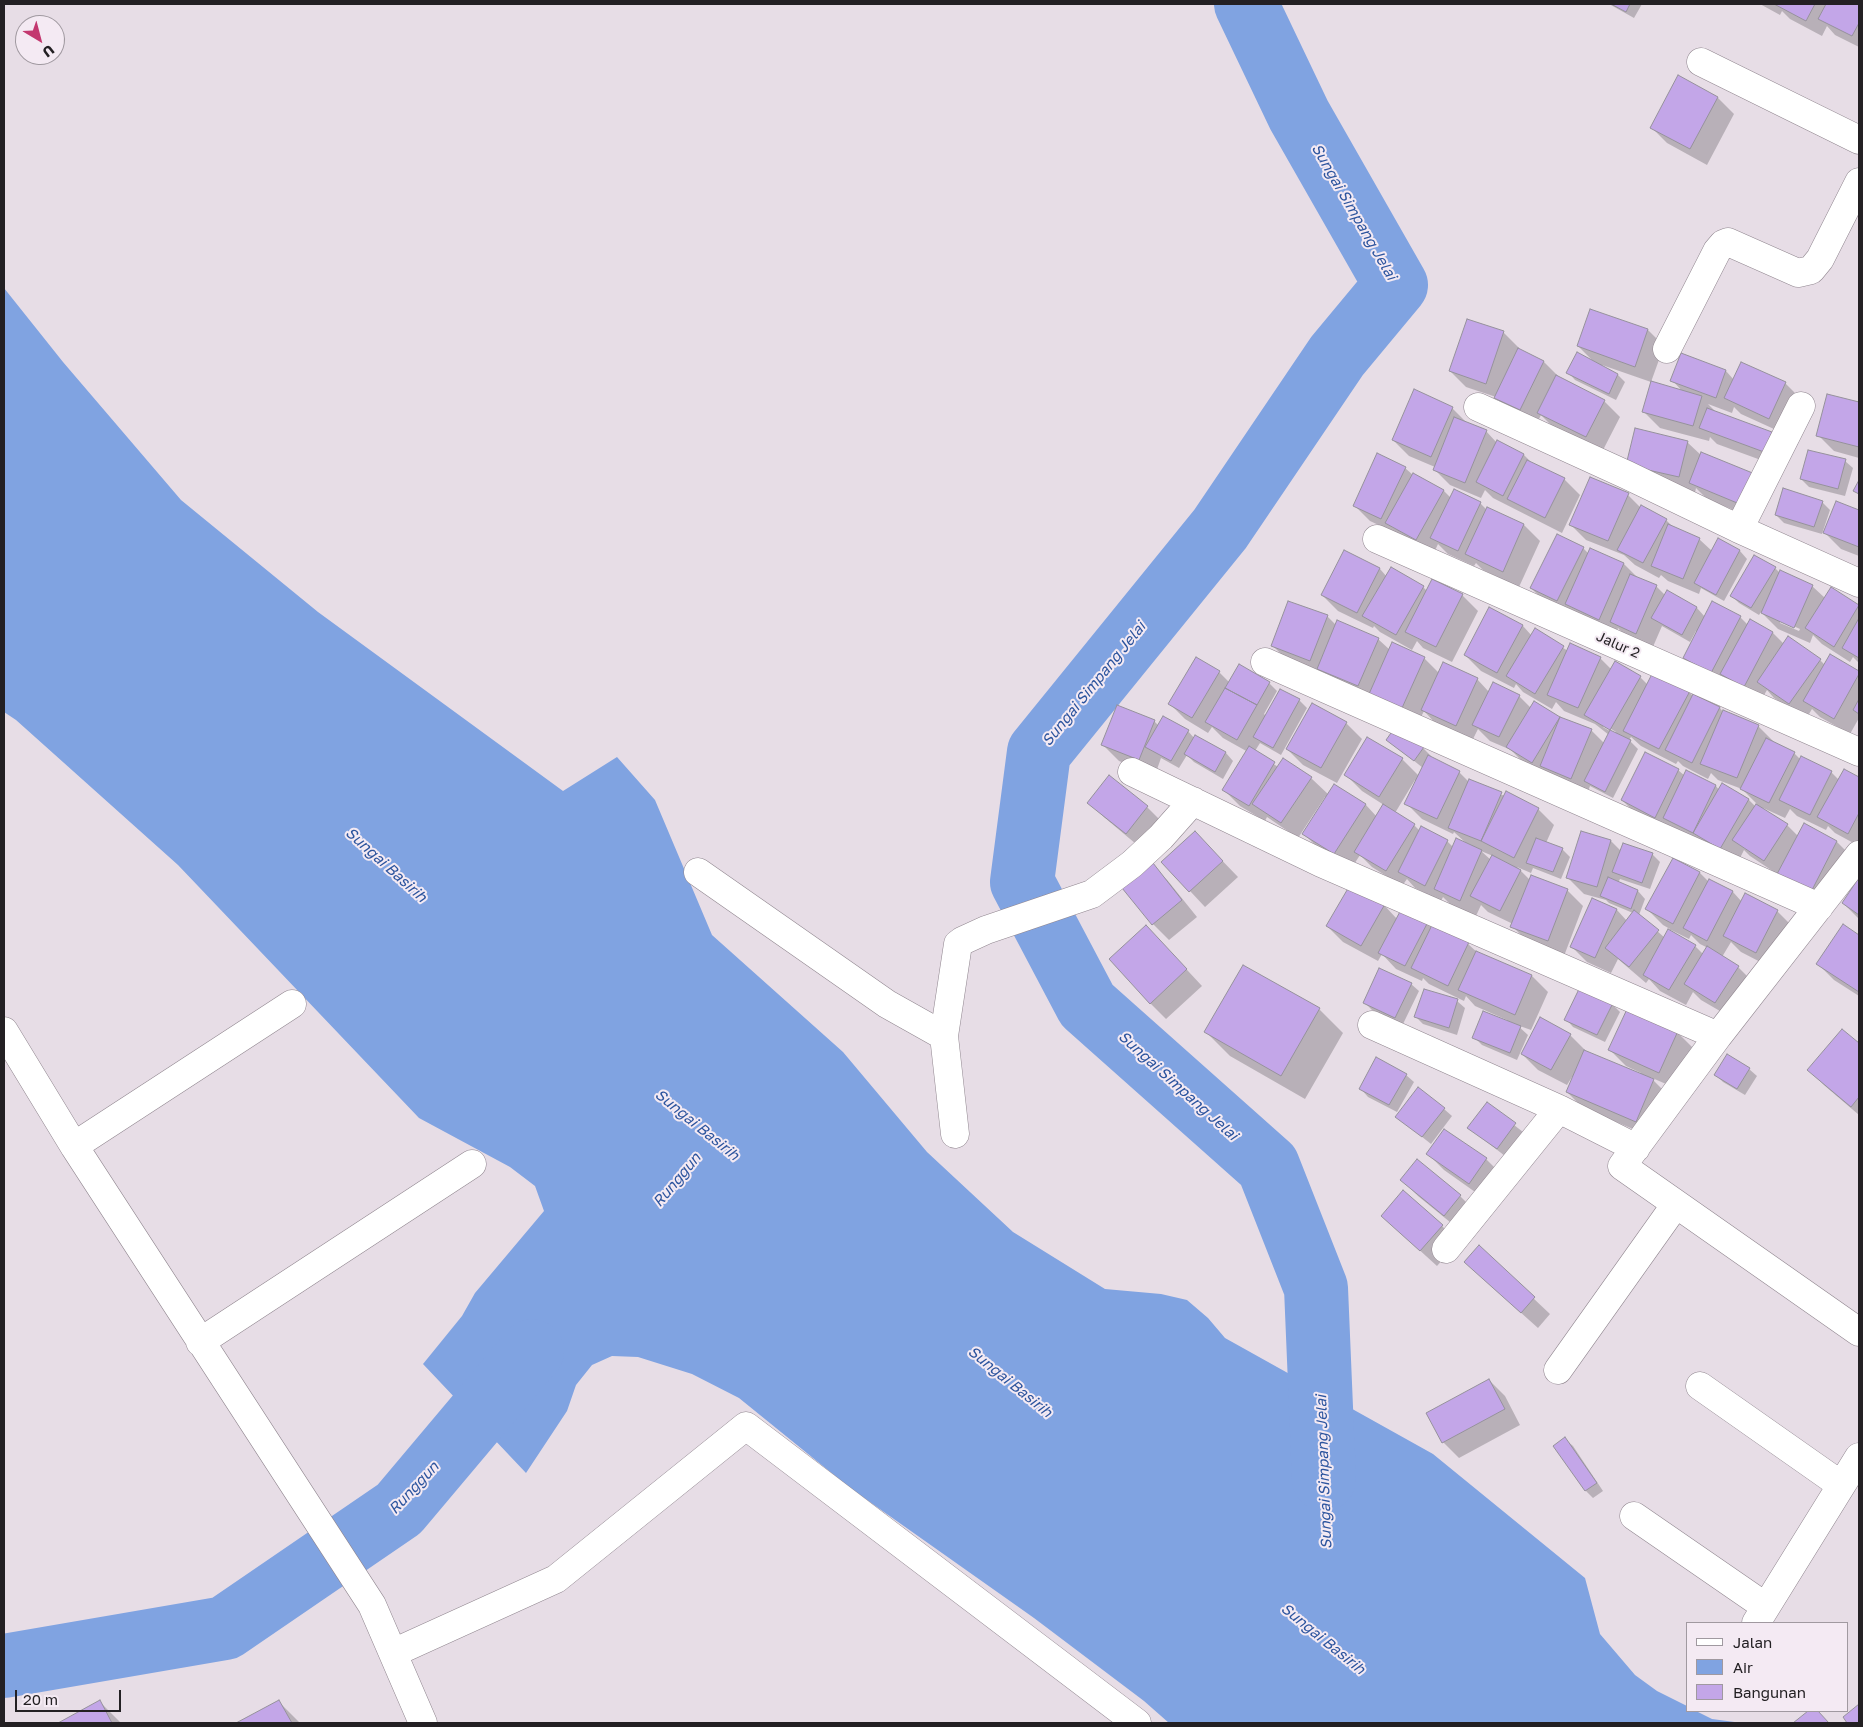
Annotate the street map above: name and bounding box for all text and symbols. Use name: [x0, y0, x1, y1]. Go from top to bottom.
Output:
north arrow: [15, 15, 65, 65]
text: U: [40, 42, 58, 61]
water label: Sungai Simpang Jelai: [1308, 141, 1400, 283]
water label: Sungai Simpang Jelai: [1038, 618, 1150, 750]
street label: Jalur 2: [1594, 628, 1642, 662]
water label: Sungai Basirih: [342, 824, 430, 906]
water label: Sungai Simpang Jelai: [1115, 1028, 1241, 1144]
water label: Sungai Basirih: [651, 1086, 743, 1164]
water label: Runggun: [649, 1149, 705, 1211]
water label: Sungai Basirih: [964, 1343, 1056, 1421]
water label: Sungai Simpang Jelai: [1312, 1394, 1336, 1550]
water label: Runggun: [385, 1458, 443, 1518]
water label: Sungai Basirih: [1277, 1600, 1369, 1678]
legend: [1686, 1622, 1848, 1712]
text: Jalan: [1733, 1633, 1772, 1651]
text: Air: [1733, 1658, 1753, 1676]
scale bar: [18, 1680, 124, 1712]
text: Bangunan: [1733, 1683, 1806, 1701]
text: 20 m: [23, 1690, 58, 1708]

